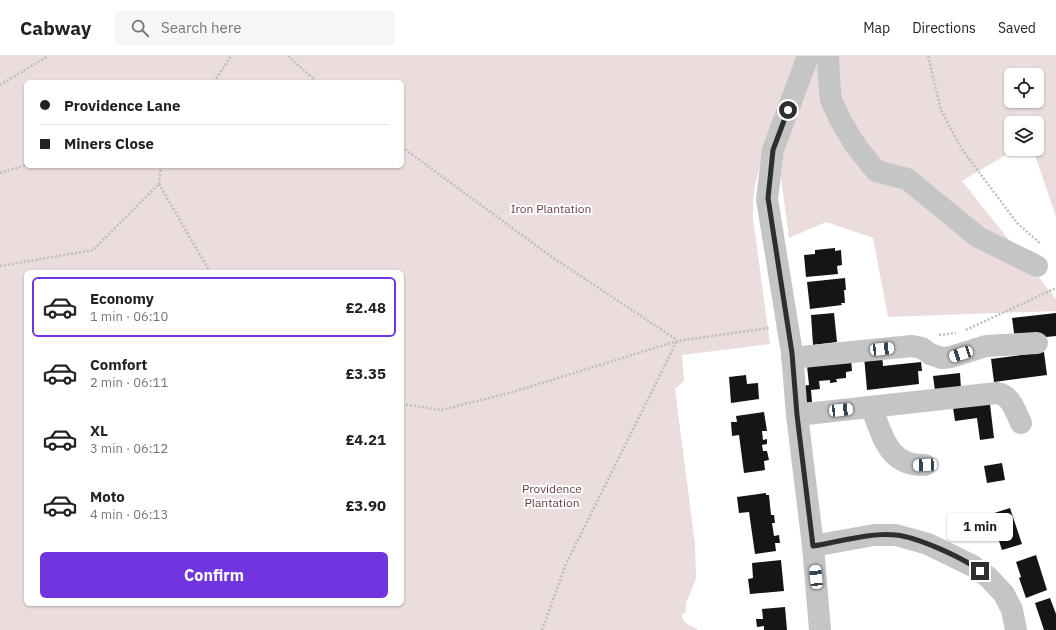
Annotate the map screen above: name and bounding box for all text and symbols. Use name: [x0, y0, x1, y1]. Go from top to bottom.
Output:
search box: [115, 10, 395, 46]
text: Cabway: [20, 16, 91, 40]
icon: search: [129, 17, 151, 39]
text: Search here: [161, 18, 241, 37]
text: Map: [863, 19, 890, 37]
text: Directions: [912, 19, 976, 37]
text: Saved: [998, 19, 1036, 37]
map controls: [1004, 68, 1044, 156]
button: locate: [1004, 68, 1044, 108]
text: Providence Lane: [64, 96, 180, 115]
route start: [779, 101, 797, 119]
button: layers: [1004, 116, 1044, 156]
text: Miners Close: [64, 134, 154, 153]
park label: Iron Plantation: [511, 201, 591, 216]
icon: car: [42, 289, 78, 325]
text: Economy: [90, 289, 154, 308]
text: £2.48: [346, 298, 386, 317]
text: 1 min · 06:10: [90, 308, 168, 325]
car: [869, 342, 895, 356]
car: [948, 345, 974, 363]
icon: car: [42, 355, 78, 391]
text: Comfort: [90, 355, 147, 374]
text: £3.35: [346, 364, 386, 383]
text: 2 min · 06:11: [90, 374, 168, 391]
car: [828, 403, 854, 417]
icon: car: [42, 421, 78, 457]
text: XL: [90, 421, 108, 440]
text: £4.21: [346, 430, 386, 449]
text: 3 min · 06:12: [90, 440, 168, 457]
car: [913, 459, 937, 471]
park label: Providence Plantation: [522, 481, 582, 510]
icon: car: [42, 487, 78, 523]
text: Moto: [90, 487, 125, 506]
text: £3.90: [346, 496, 386, 515]
text: 4 min · 06:13: [90, 506, 168, 523]
callout: 1 min: [947, 513, 1013, 541]
text: 1 min: [963, 518, 997, 535]
button: Confirm: [40, 552, 388, 598]
route end: [971, 562, 989, 580]
car: [809, 564, 823, 590]

